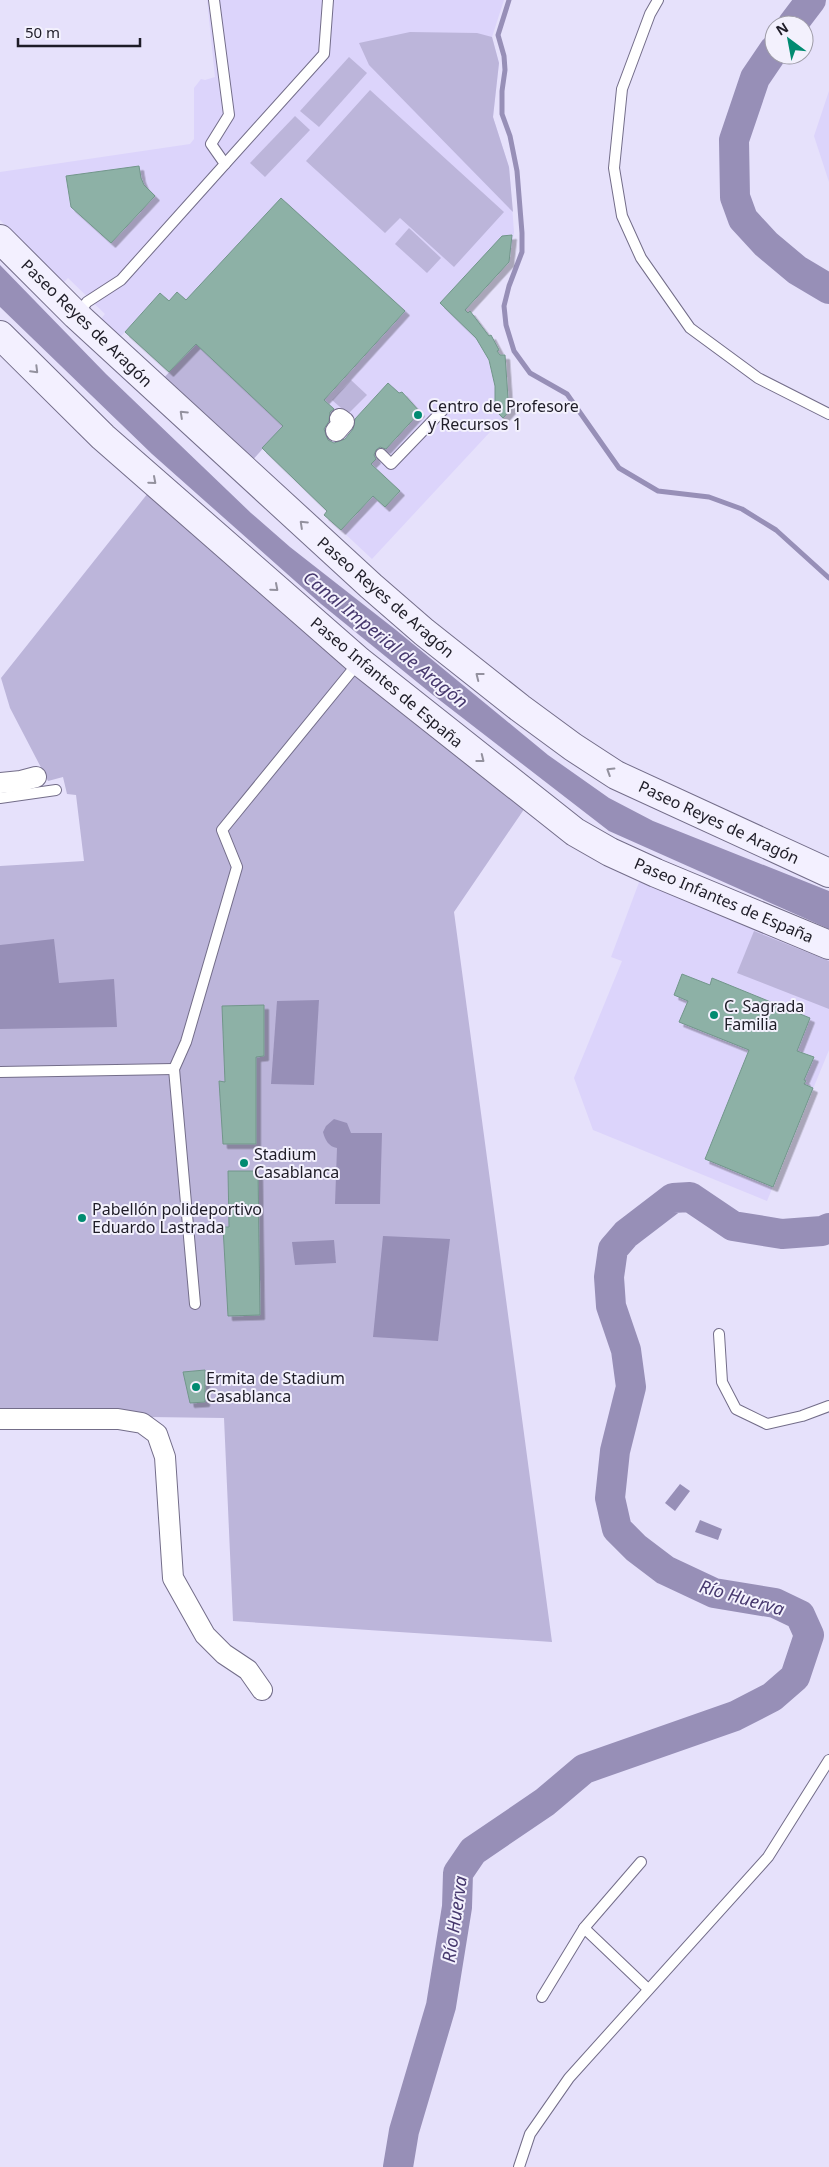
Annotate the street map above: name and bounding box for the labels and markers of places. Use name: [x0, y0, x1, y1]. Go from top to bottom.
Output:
place label: Centro de Profesore y Recursos 1: [428, 395, 579, 435]
marker: Centro de Profesore y Recursos 1: [412, 409, 424, 421]
place label: C. Sagrada Familia: [724, 995, 804, 1035]
marker: C. Sagrada Familia: [708, 1009, 720, 1021]
place label: Stadium Casablanca: [254, 1143, 339, 1183]
marker: Stadium Casablanca: [238, 1157, 250, 1169]
place label: Pabellón polideportivo Eduardo Lastrada: [92, 1198, 262, 1238]
marker: Pabellón polideportivo Eduardo Lastrada: [76, 1212, 88, 1224]
place label: Ermita de Stadium Casablanca: [206, 1367, 345, 1407]
marker: Ermita de Stadium Casablanca: [190, 1381, 202, 1393]

